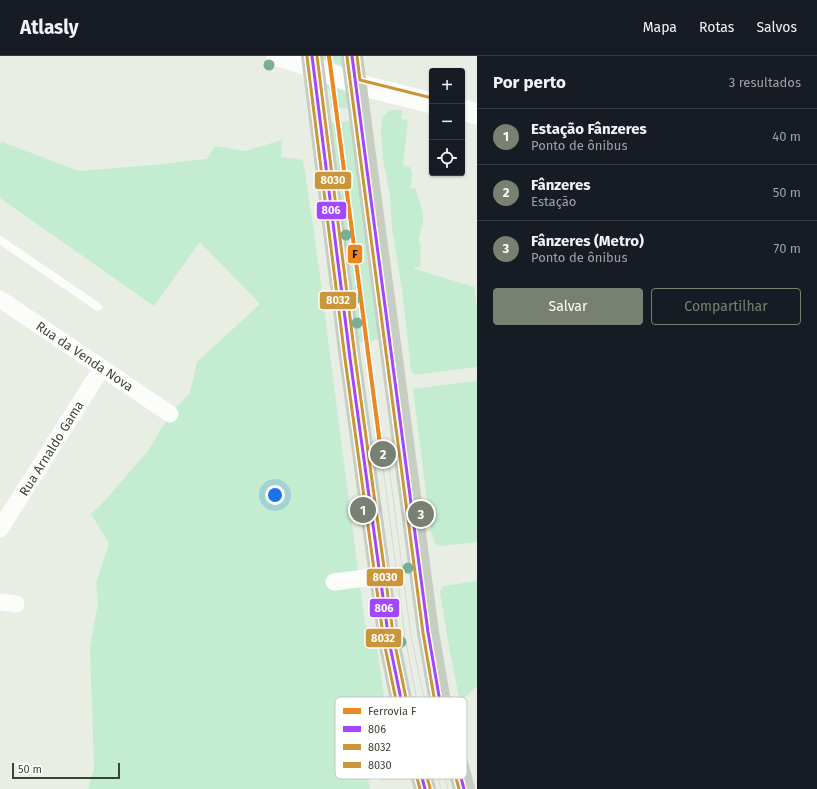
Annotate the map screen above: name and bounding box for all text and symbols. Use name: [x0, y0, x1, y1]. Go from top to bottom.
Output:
text: Atlasly: [20, 16, 79, 39]
text: Mapa: [643, 19, 677, 36]
text: Rotas: [699, 19, 734, 36]
text: Salvos: [756, 19, 797, 36]
map controls: [429, 68, 465, 176]
button: +: [429, 68, 465, 104]
text: Por perto: [493, 72, 566, 93]
text: 3 resultados: [729, 75, 801, 90]
button: −: [429, 104, 465, 140]
text: Estação Fânzeres: [531, 120, 647, 138]
text: 1: [503, 129, 509, 144]
text: 40 m: [772, 129, 801, 144]
text: Ponto de ônibus: [531, 138, 627, 153]
button: locate: [429, 140, 465, 176]
line badge: 8030: [314, 171, 352, 190]
text: 8030: [321, 174, 346, 187]
text: Fânzeres: [531, 176, 590, 194]
text: 2: [503, 185, 509, 200]
text: 50 m: [773, 185, 801, 200]
text: Estação: [531, 194, 576, 209]
line badge: 806: [316, 201, 347, 220]
text: 806: [321, 204, 341, 217]
text: Fânzeres (Metro): [531, 232, 644, 250]
text: 3: [503, 241, 509, 256]
text: 70 m: [774, 241, 801, 256]
line badge: F: [347, 244, 363, 264]
text: F: [352, 248, 358, 261]
text: Ponto de ônibus: [531, 250, 627, 265]
button: Salvar: [493, 288, 643, 325]
button: Compartilhar: [651, 288, 801, 325]
line badge: 8032: [319, 291, 357, 310]
text: 8032: [326, 294, 350, 307]
street label: Rua da Venda Nova: [33, 318, 136, 394]
street label: Rua Arnaldo Gama: [16, 398, 87, 498]
pin: 2: [370, 439, 396, 469]
your location: [265, 485, 285, 505]
pin: 1: [350, 495, 376, 525]
pin: 3: [408, 499, 434, 529]
line badge: 8030: [366, 568, 404, 587]
text: 8030: [373, 571, 398, 584]
line badge: 806: [369, 598, 400, 618]
text: 806: [374, 602, 394, 615]
line badge: 8032: [365, 628, 402, 648]
text: 8032: [371, 632, 395, 645]
legend: [335, 697, 467, 779]
text: Ferrovia F: [368, 705, 417, 718]
text: 806: [368, 723, 386, 736]
text: 8032: [368, 741, 391, 754]
text: 8030: [368, 759, 392, 772]
scale bar: [12, 761, 120, 780]
text: 50 m: [18, 763, 42, 776]

